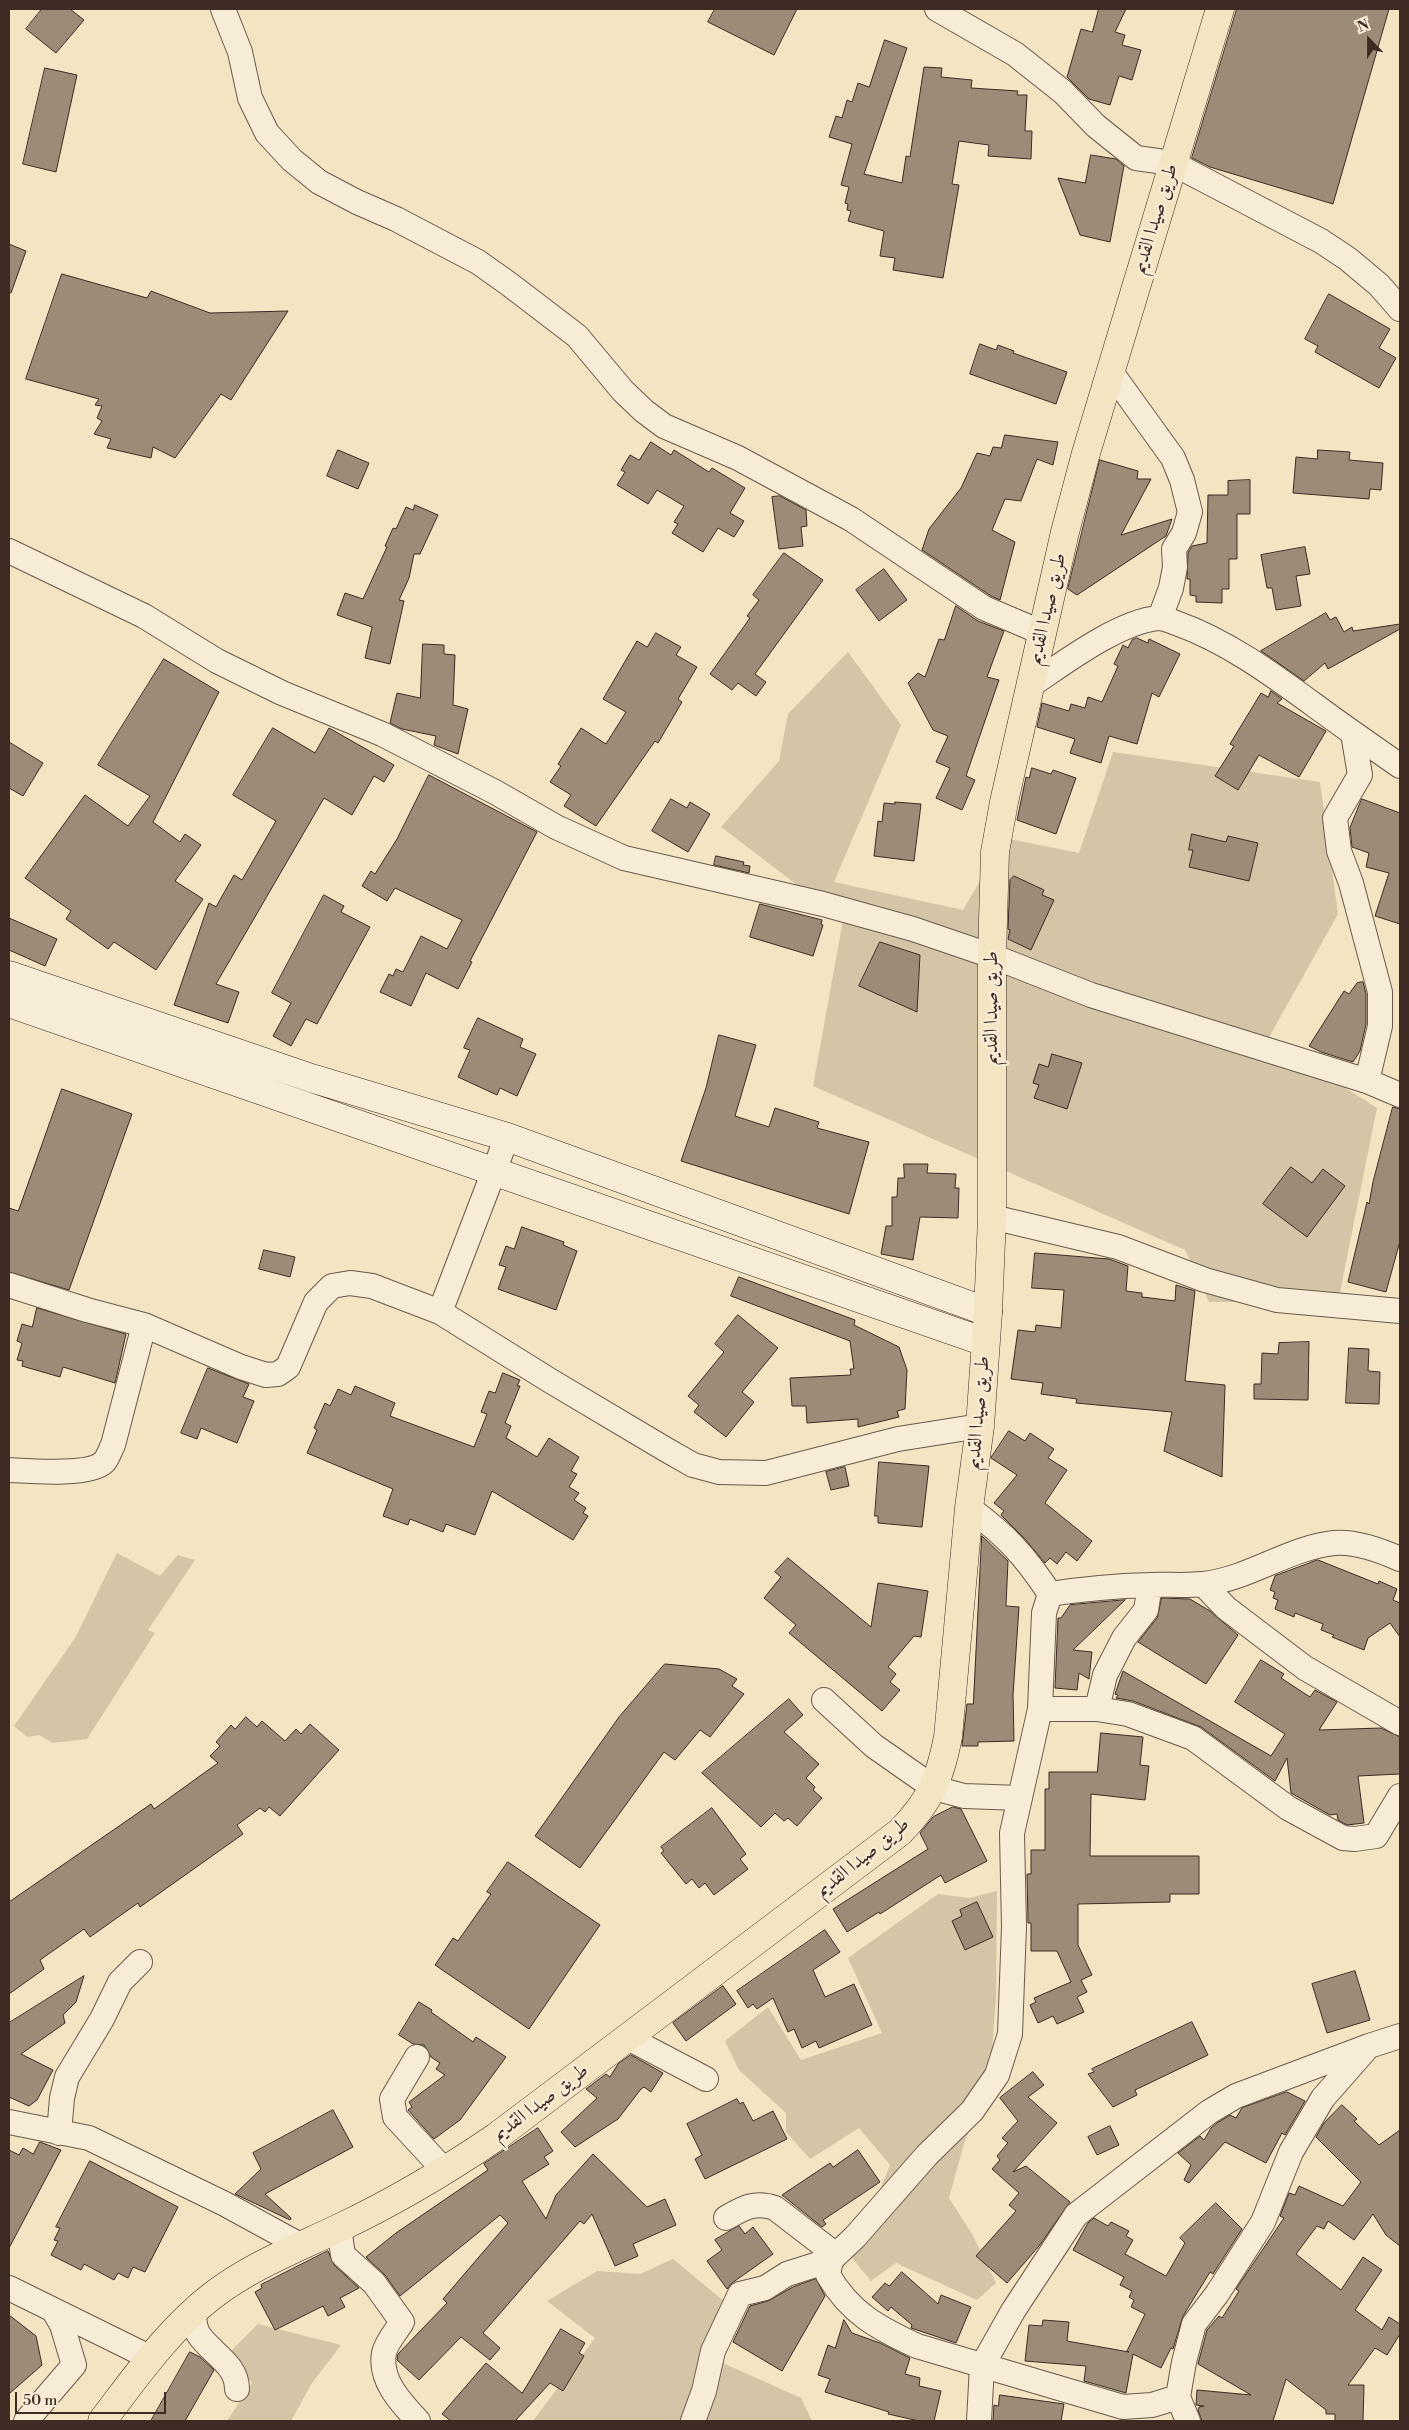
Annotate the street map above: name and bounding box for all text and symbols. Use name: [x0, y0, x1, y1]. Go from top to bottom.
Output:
north arrow: [1344, 15, 1394, 65]
text: N: [1355, 16, 1372, 37]
street label: طريق صيدا القديم: [1128, 161, 1184, 277]
street label: طريق صيدا القديم: [1023, 551, 1073, 667]
street label: طريق صيدا القديم: [980, 951, 1004, 1065]
street label: طريق صيدا القديم: [962, 1355, 996, 1471]
street label: طريق صيدا القديم: [811, 1813, 915, 1903]
street label: طريق صيدا القديم: [488, 2059, 594, 2147]
scale bar: [18, 2382, 169, 2414]
text: 50 m: [23, 2391, 57, 2410]

